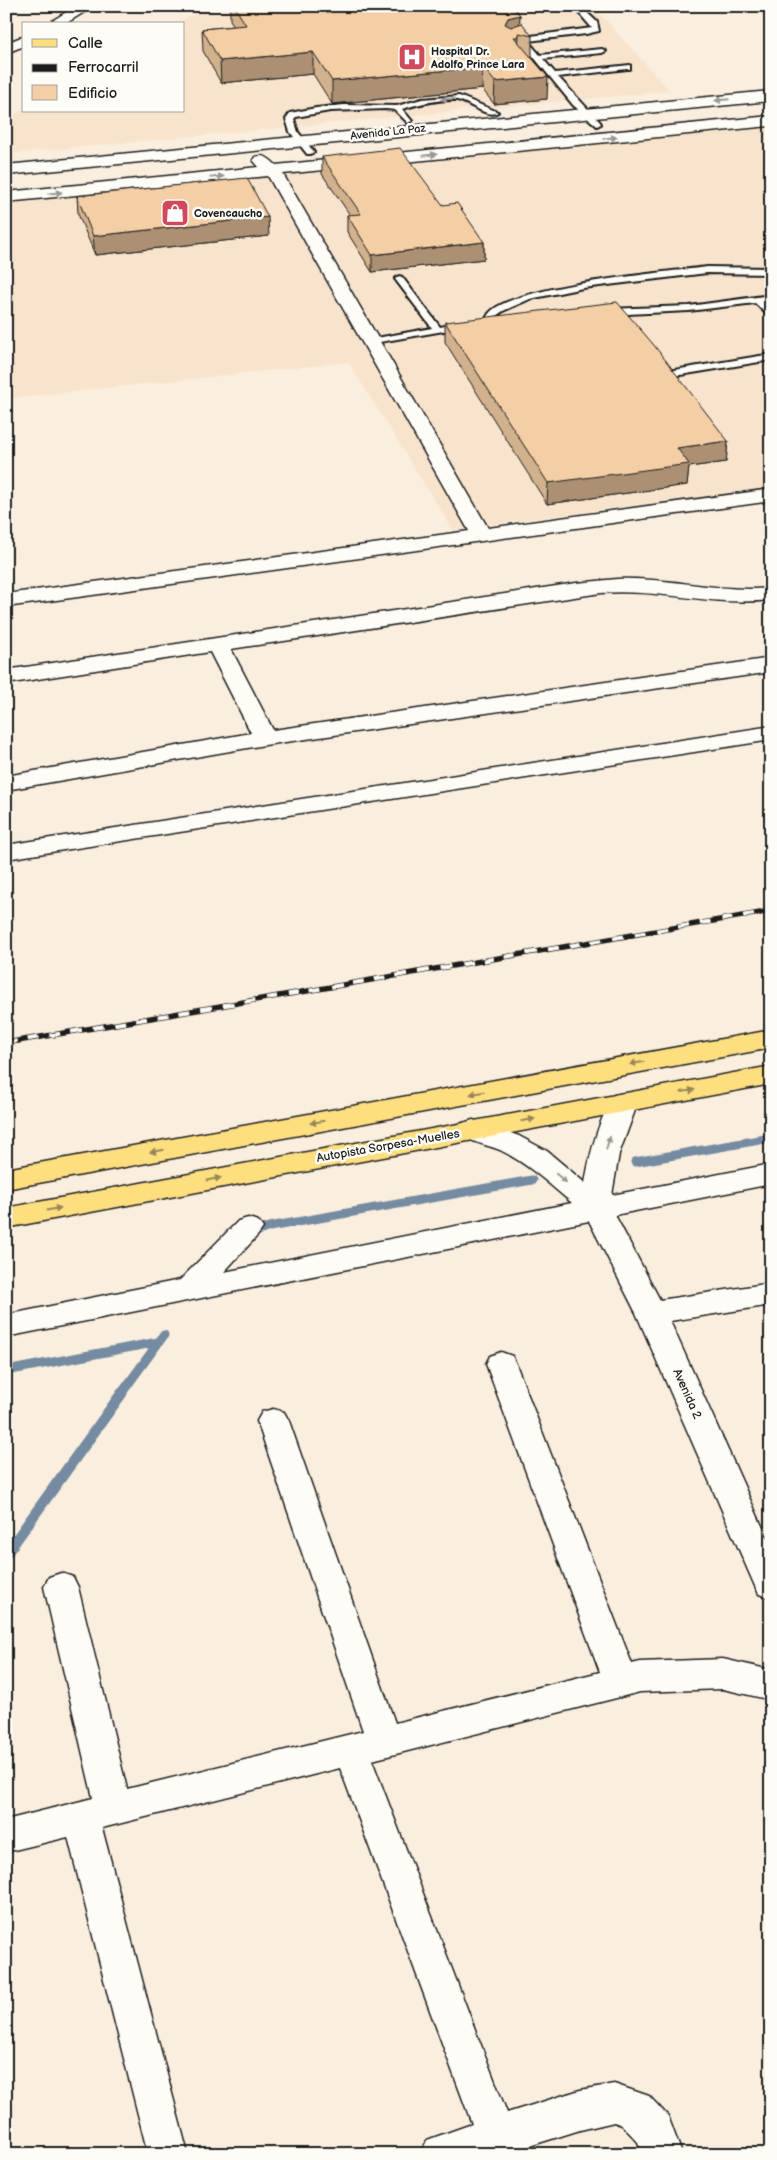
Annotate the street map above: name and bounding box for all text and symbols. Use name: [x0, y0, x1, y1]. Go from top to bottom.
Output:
legend: [22, 22, 185, 112]
text: Calle: [68, 34, 103, 53]
hospital icon: Hospital Dr. Adolfo Prince Lara: [397, 42, 427, 72]
place label: Hospital Dr. Adolfo Prince Lara: [430, 45, 525, 71]
text: Ferrocarril: [68, 58, 139, 77]
text: Edificio: [68, 84, 117, 103]
one-way arrow: [440, 95, 456, 103]
one-way arrow: [714, 97, 730, 105]
street label: Avenida La Paz: [350, 122, 427, 142]
one-way arrow: [602, 133, 618, 141]
one-way arrow: [423, 151, 439, 159]
one-way arrow: [209, 173, 225, 181]
one-way arrow: [47, 188, 63, 196]
shop icon: Covencaucho: [160, 198, 190, 228]
place label: Covencaucho: [194, 207, 262, 220]
one-way arrow: [628, 1060, 644, 1068]
one-way arrow: [681, 1086, 697, 1094]
one-way arrow: [469, 1089, 485, 1097]
one-way arrow: [521, 1116, 536, 1124]
one-way arrow: [310, 1118, 325, 1126]
street label: Autopista Sorpesa-Muelles: [315, 1126, 461, 1166]
one-way arrow: [604, 1135, 612, 1151]
one-way arrow: [149, 1148, 165, 1156]
one-way arrow: [554, 1172, 567, 1183]
one-way arrow: [206, 1174, 222, 1182]
one-way arrow: [47, 1204, 63, 1212]
street label: Avenida 2: [669, 1367, 705, 1421]

